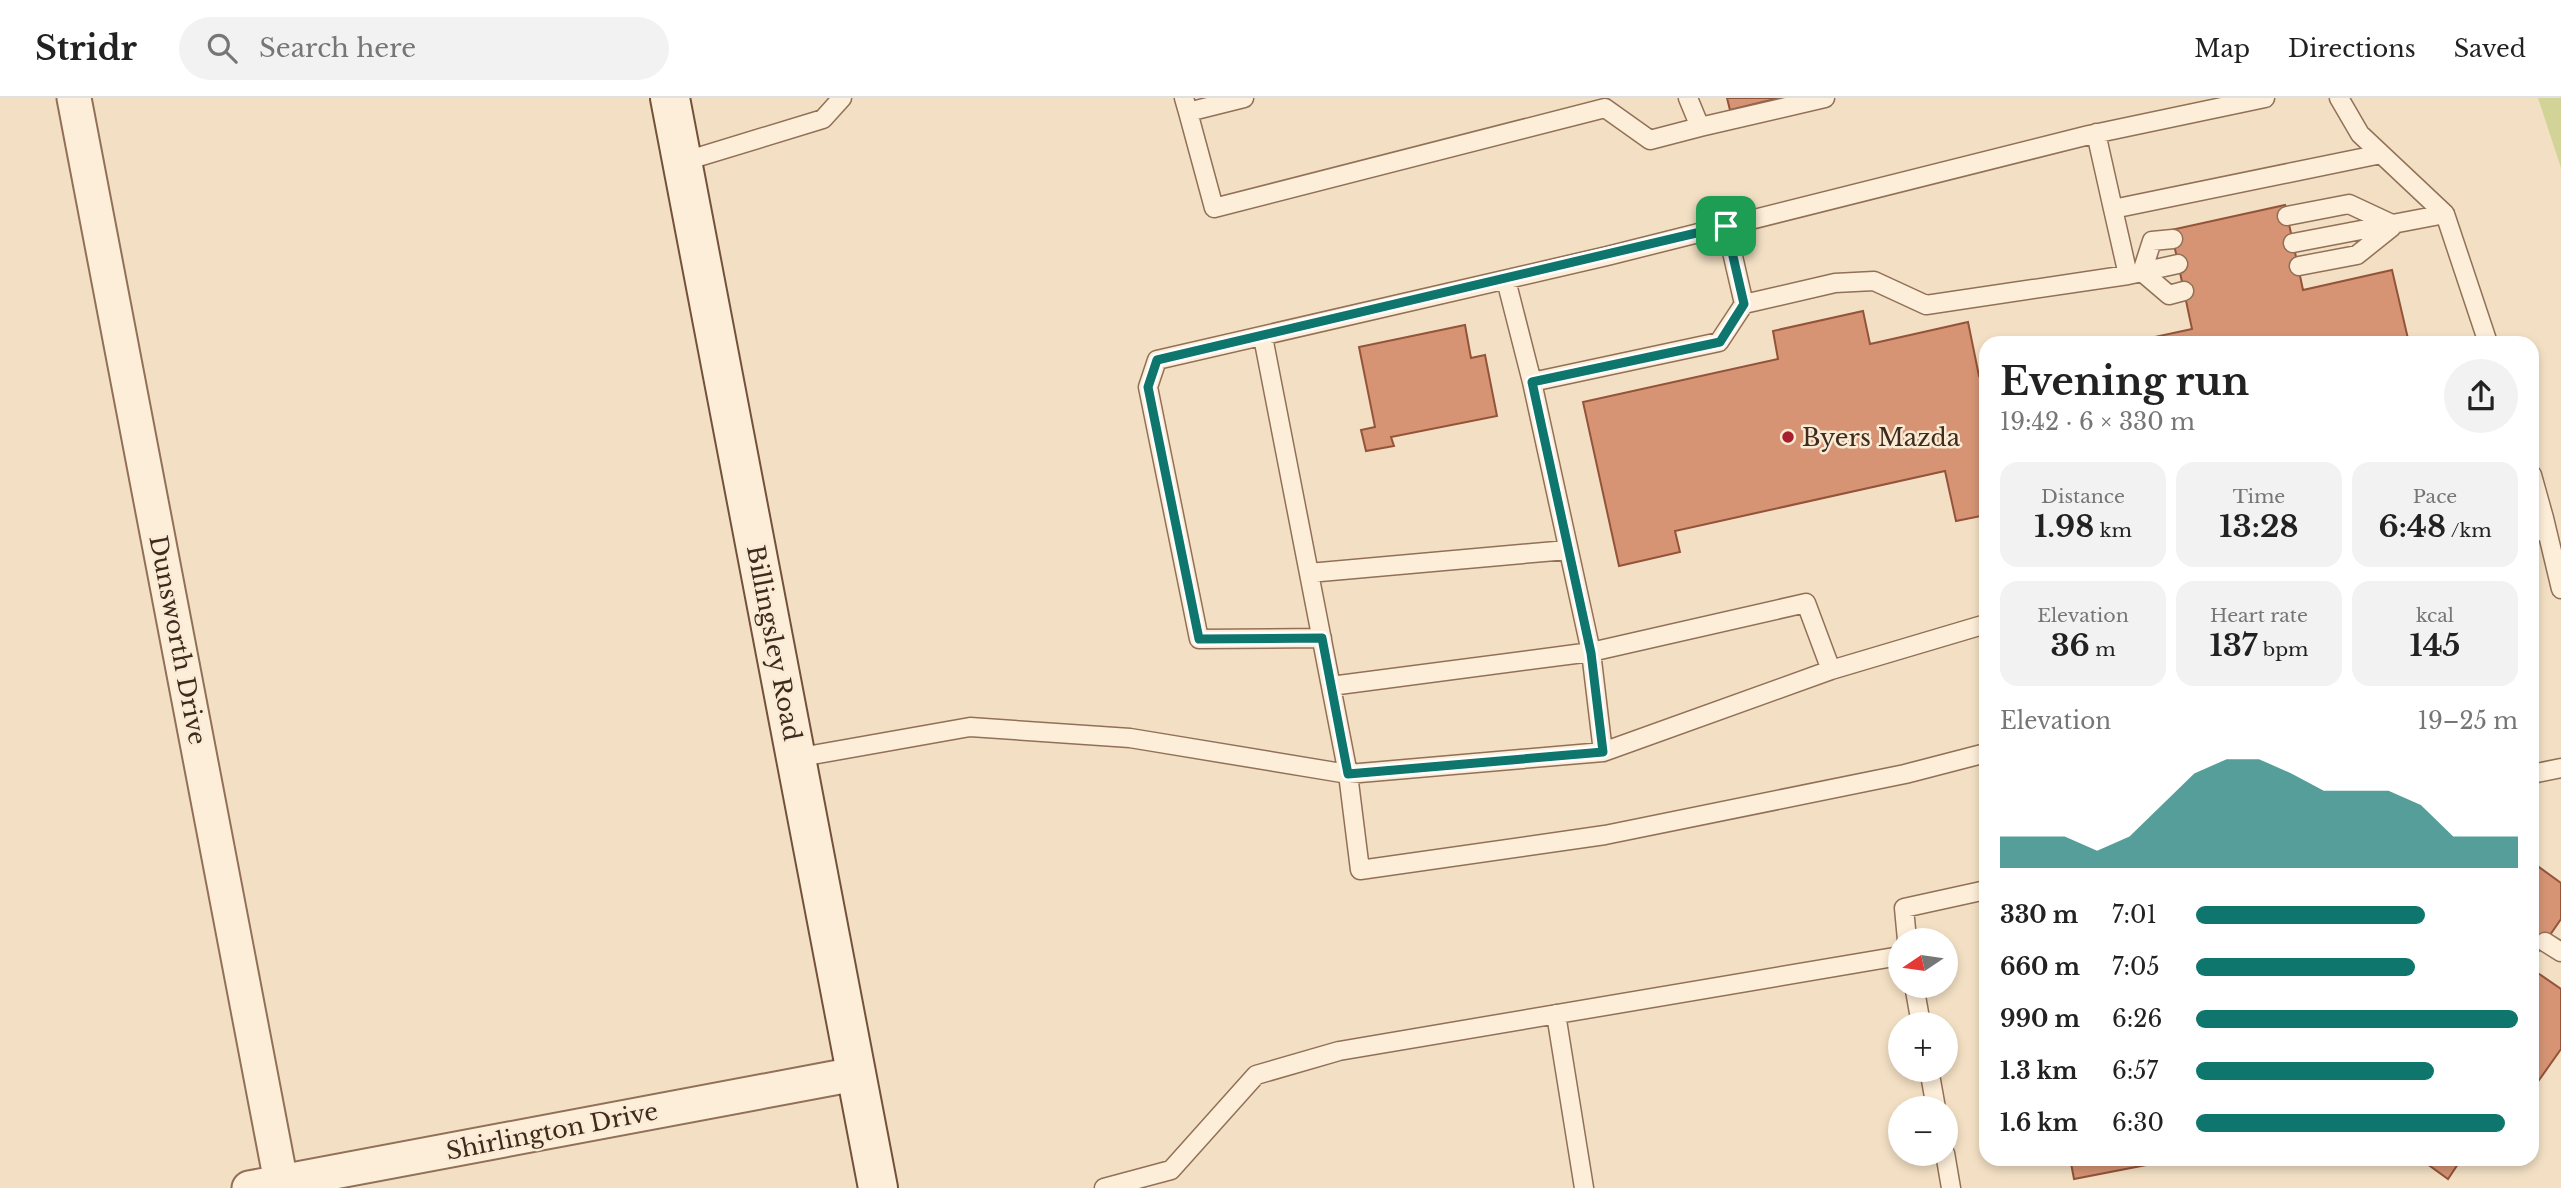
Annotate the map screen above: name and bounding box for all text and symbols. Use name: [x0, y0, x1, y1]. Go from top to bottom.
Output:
search box: [179, 17, 669, 80]
text: Stridr: [35, 28, 137, 69]
icon: search: [203, 29, 241, 67]
text: Search here: [259, 32, 416, 64]
text: Map: [2194, 34, 2250, 63]
text: Directions: [2288, 34, 2416, 63]
text: Saved: [2454, 34, 2526, 63]
pin: [1696, 196, 1756, 256]
icon: arrive: [1707, 207, 1745, 245]
text: Evening run: [2000, 358, 2249, 405]
button: share: [2444, 359, 2518, 433]
text: 19:42 · 6 × 330 m: [2000, 408, 2195, 436]
place label: Byers Mazda: [1802, 423, 1961, 452]
marker: Byers Mazda: [1780, 429, 1796, 445]
text: Distance: [2041, 485, 2125, 508]
text: Time: [2233, 485, 2285, 508]
text: Pace: [2413, 485, 2457, 508]
text: 1.98: [2034, 508, 2094, 545]
text: 13:28: [2219, 508, 2299, 545]
text: 6:48: [2378, 508, 2446, 545]
text: km: [2094, 519, 2132, 542]
text: /km: [2446, 519, 2492, 542]
street label: Dunsworth Drive: [143, 533, 213, 747]
street label: Billingsley Road: [741, 543, 807, 743]
text: Elevation: [2037, 604, 2129, 627]
text: Heart rate: [2210, 604, 2308, 627]
text: kcal: [2416, 604, 2454, 627]
text: 36: [2050, 627, 2090, 664]
text: 137: [2210, 627, 2257, 664]
text: 145: [2410, 627, 2460, 664]
text: m: [2090, 638, 2116, 661]
text: bpm: [2257, 638, 2308, 661]
text: Elevation: [2000, 707, 2111, 735]
text: 19–25 m: [2418, 707, 2518, 735]
text: 330 m: [2000, 901, 2078, 929]
text: 7:01: [2112, 901, 2157, 929]
north arrow: [1888, 928, 1958, 998]
map controls: [1888, 928, 1958, 1166]
text: 660 m: [2000, 953, 2080, 981]
text: 7:05: [2112, 953, 2160, 981]
text: 990 m: [2000, 1005, 2080, 1033]
text: 6:26: [2112, 1005, 2162, 1033]
button: +: [1888, 1012, 1958, 1082]
text: 1.3 km: [2000, 1057, 2078, 1085]
text: 6:57: [2112, 1057, 2158, 1085]
street label: Shirlington Drive: [444, 1096, 660, 1166]
button: −: [1888, 1096, 1958, 1166]
text: 1.6 km: [2000, 1109, 2078, 1137]
text: 6:30: [2112, 1109, 2164, 1137]

